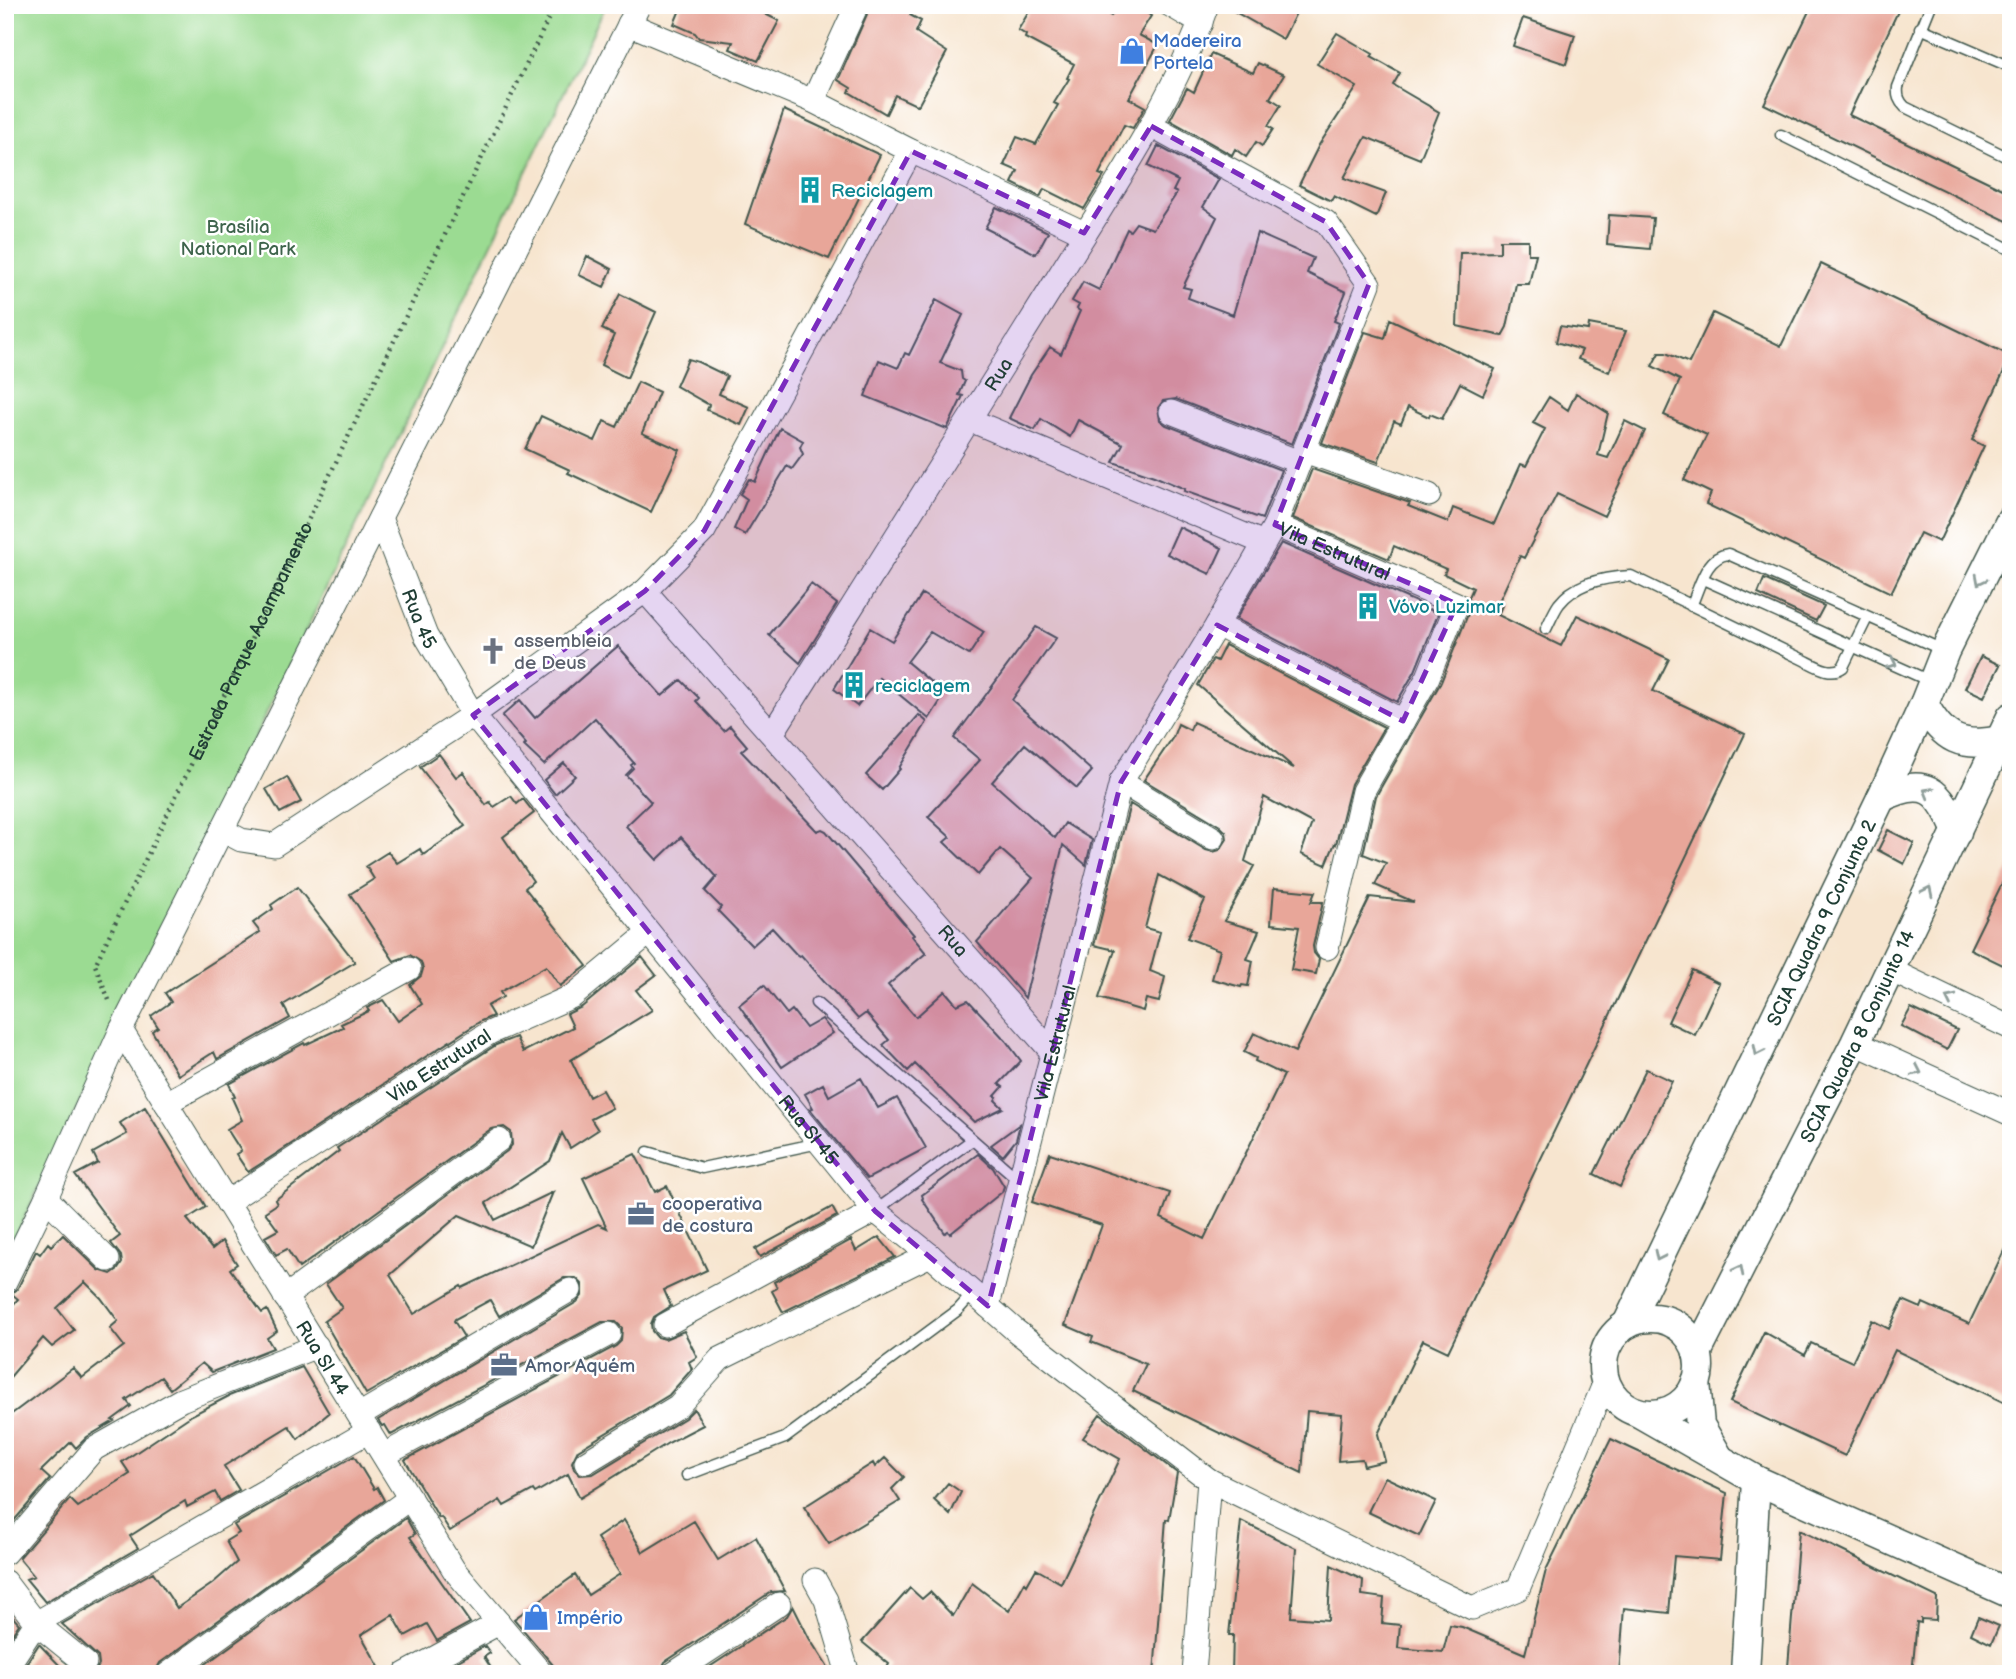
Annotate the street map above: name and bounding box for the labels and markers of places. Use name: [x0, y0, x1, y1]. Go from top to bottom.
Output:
place label: Madereira Portela: [1153, 30, 1242, 75]
shop icon: Madereira Portela: [1117, 36, 1147, 66]
building icon: Reciclagem: [795, 175, 825, 205]
place label: Reciclagem: [831, 180, 933, 203]
building icon: Vóvo Luzimar: [1353, 591, 1383, 621]
place label: Vóvo Luzimar: [1389, 596, 1504, 619]
place label: assembleia de Deus: [514, 630, 612, 675]
church icon: assembleia de Deus: [478, 636, 508, 666]
building icon: reciclagem: [839, 670, 869, 700]
place label: reciclagem: [875, 675, 970, 698]
place label: cooperativa de costura: [662, 1193, 763, 1238]
office icon: cooperativa de costura: [626, 1199, 656, 1229]
office icon: Amor Aquém: [489, 1350, 519, 1380]
place label: Amor Aquém: [525, 1355, 635, 1378]
shop icon: Império: [521, 1602, 551, 1632]
place label: Império: [557, 1607, 623, 1630]

